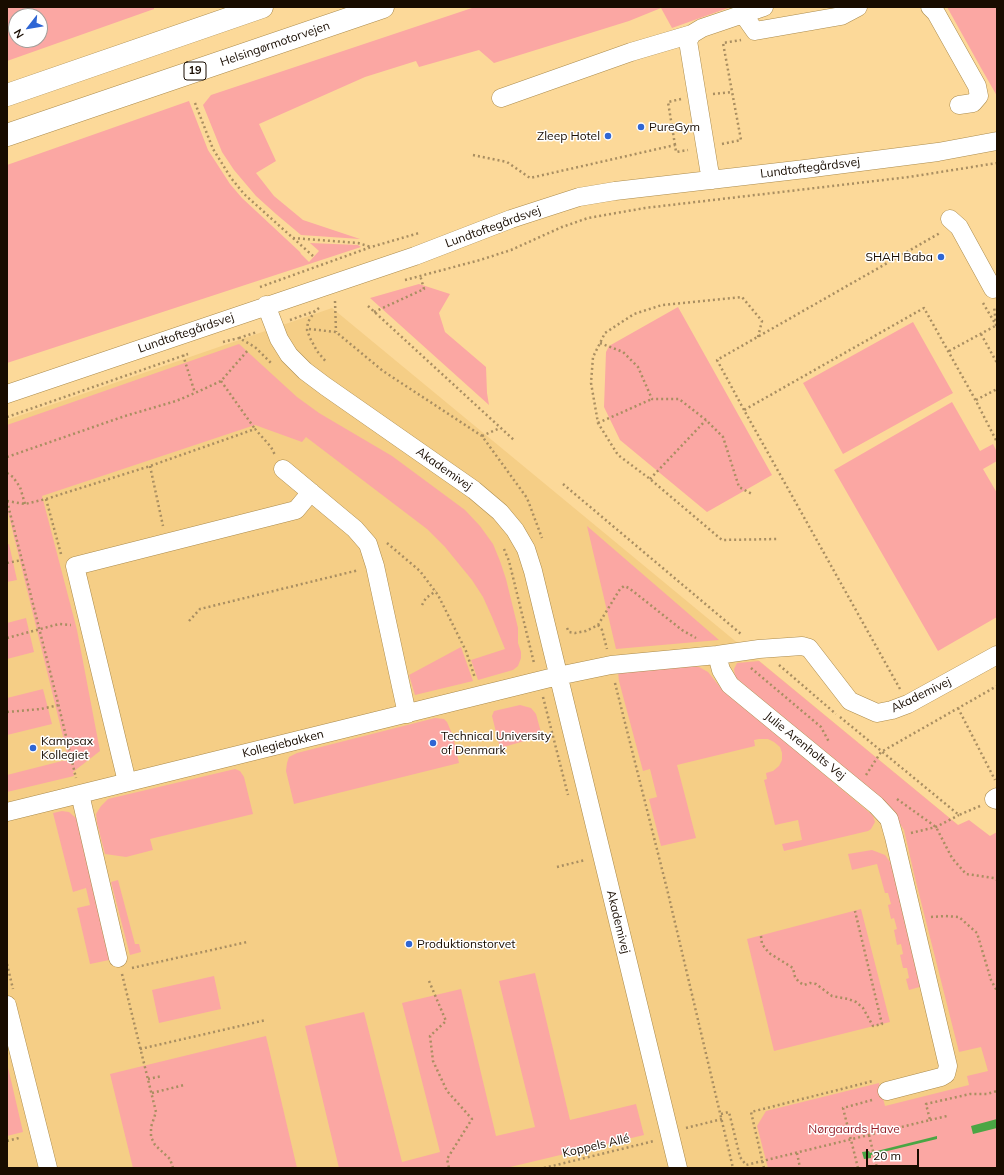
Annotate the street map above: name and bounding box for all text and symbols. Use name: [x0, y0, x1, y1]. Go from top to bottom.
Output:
north arrow: [8, 8, 48, 48]
street label: Helsingørmotorvejen: [218, 18, 332, 70]
text: N: [10, 26, 27, 41]
road number: 19: [184, 62, 206, 80]
place label: PureGym: [649, 120, 700, 134]
marker: PureGym: [636, 122, 646, 132]
place label: Zleep Hotel: [537, 129, 600, 143]
marker: Zleep Hotel: [603, 131, 613, 141]
street label: Lundtoftegårdsvej: [759, 155, 861, 181]
street label: Lundtoftegårdsvej: [443, 203, 543, 251]
place label: SHAH Baba: [865, 250, 933, 264]
marker: SHAH Baba: [936, 252, 946, 262]
street label: Lundtoftegårdsvej: [136, 310, 236, 356]
street label: Akademivej: [413, 444, 475, 494]
street label: Akademivej: [889, 674, 953, 716]
street label: Julie Arenholts Vej: [762, 709, 848, 783]
street label: Kollegiebakken: [241, 727, 325, 761]
place label: Technical University of Denmark: [441, 729, 551, 757]
place label: Kampsax Kollegiet: [41, 734, 93, 762]
marker: Technical University of Denmark: [428, 738, 438, 748]
marker: Kampsax Kollegiet: [28, 743, 38, 753]
street label: Akademivej: [603, 889, 633, 955]
place label: Produktionstorvet: [417, 937, 516, 951]
marker: Produktionstorvet: [404, 939, 414, 949]
park label: Nørgaards Have: [808, 1122, 900, 1136]
street label: Koppels Allé: [561, 1131, 631, 1161]
scale bar: [868, 1141, 921, 1167]
text: 20 m: [873, 1148, 901, 1163]

